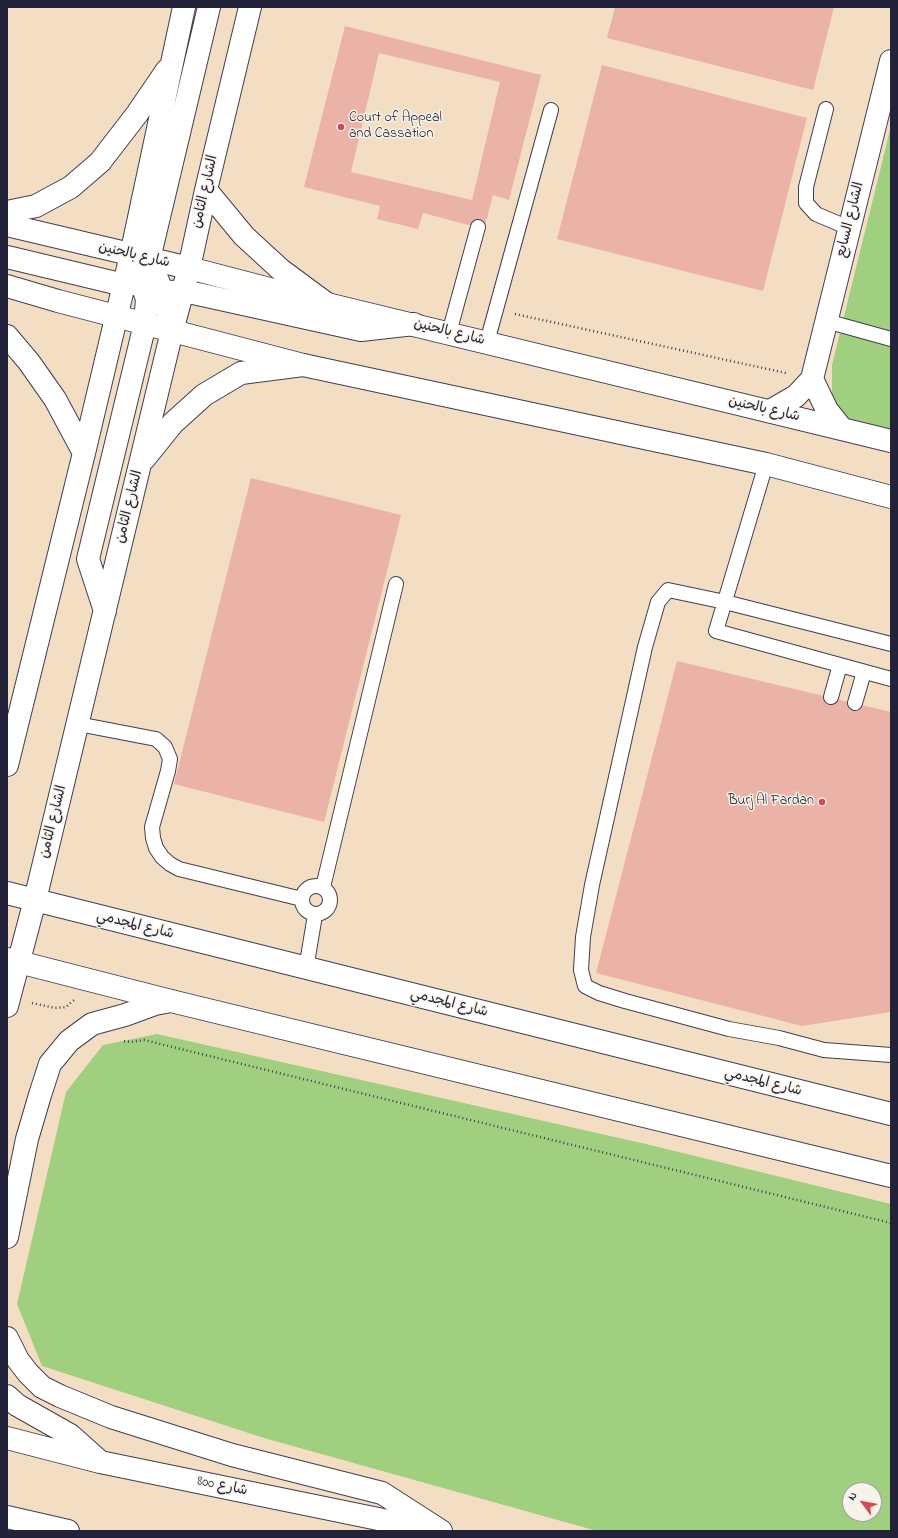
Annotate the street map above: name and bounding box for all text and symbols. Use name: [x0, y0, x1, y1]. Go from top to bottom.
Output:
place label: Court of Appeal and Cassation: [349, 111, 442, 144]
marker: Court of Appeal and Cassation: [336, 122, 346, 132]
street label: الشارع الثامن: [189, 154, 223, 230]
street label: الشارع السابع: [834, 181, 868, 259]
street label: شارع بالحنين: [97, 240, 171, 272]
street label: شارع بالحنين: [412, 316, 486, 350]
street label: شارع بالحنين: [727, 394, 801, 426]
street label: الشارع الثامن: [113, 469, 147, 545]
street label: الشارع الثامن: [37, 784, 71, 860]
place label: Burj Al Fardan: [728, 794, 814, 810]
marker: Burj Al Fardan: [817, 797, 827, 807]
street label: شارع المجدمي: [95, 908, 175, 944]
street label: شارع المجدمي: [409, 986, 489, 1022]
street label: شارع المجدمي: [723, 1065, 803, 1101]
street label: شارع 800: [195, 1473, 249, 1501]
north arrow: [842, 1482, 882, 1522]
text: N: [844, 1489, 861, 1504]

